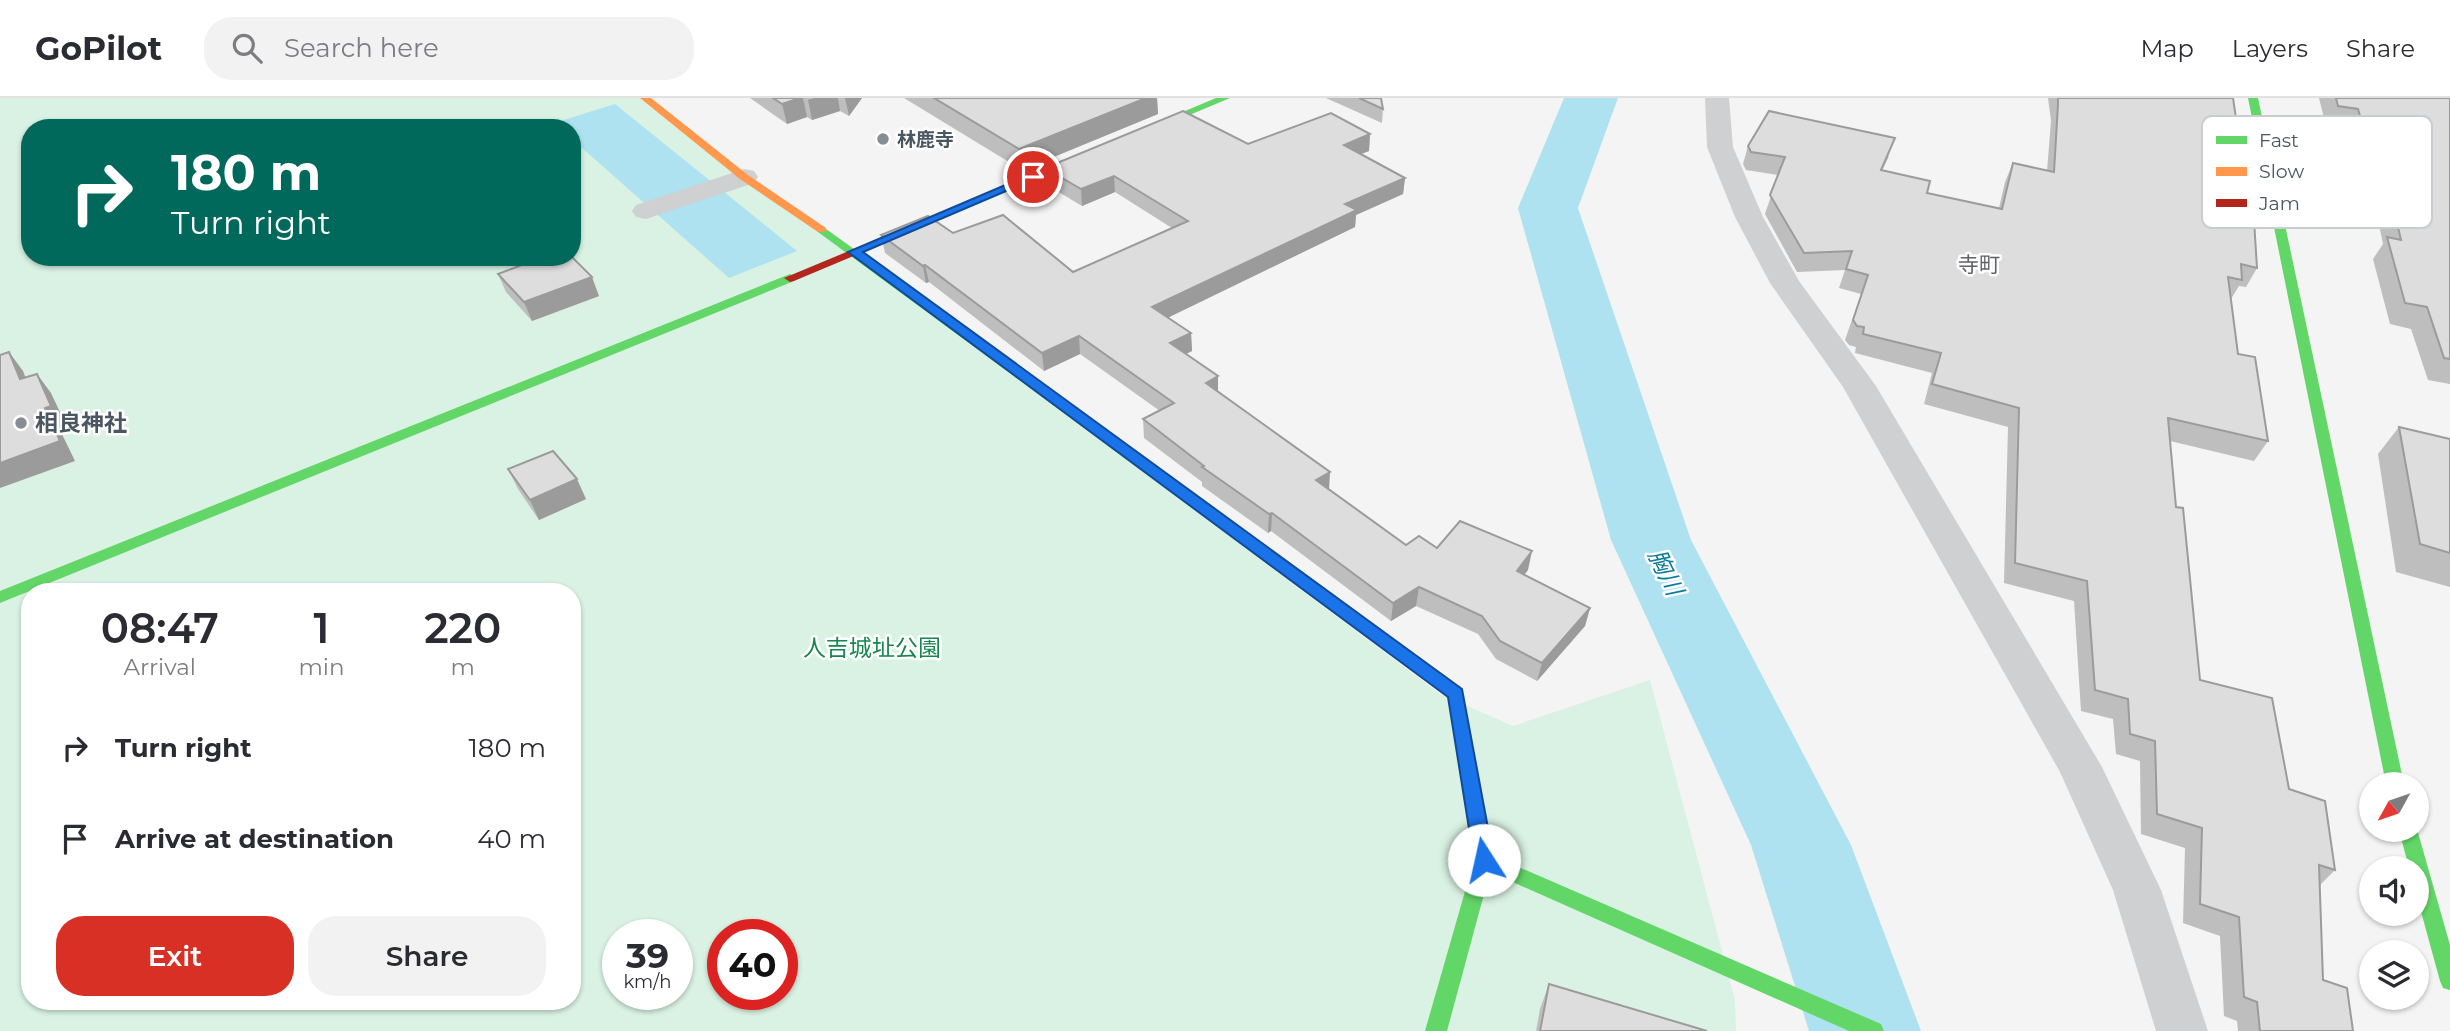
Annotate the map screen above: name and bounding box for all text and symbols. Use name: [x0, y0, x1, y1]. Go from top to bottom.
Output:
search box: [204, 17, 694, 80]
text: GoPilot: [35, 28, 162, 68]
icon: search: [228, 29, 266, 67]
text: Search here: [284, 32, 439, 64]
text: Map: [2140, 34, 2194, 63]
text: Layers: [2232, 34, 2308, 63]
text: Share: [2346, 34, 2415, 63]
legend: [2202, 116, 2432, 228]
place label: 林鹿寺: [897, 128, 954, 151]
text: Fast: [2259, 129, 2299, 152]
marker: 林鹿寺: [875, 131, 891, 147]
text: 180 m: [171, 143, 321, 202]
icon: right: [56, 147, 147, 238]
pin: [1003, 147, 1063, 207]
icon: arrive: [1014, 158, 1052, 196]
text: Slow: [2259, 160, 2304, 183]
text: Jam: [2258, 192, 2300, 215]
text: Turn right: [171, 203, 331, 242]
district label: 寺町: [1958, 252, 2000, 277]
place label: 相良神社: [35, 409, 127, 437]
marker: 相良神社: [13, 415, 29, 431]
water label: 胸川: [1642, 544, 1691, 603]
text: 08:47: [101, 602, 219, 654]
text: 1: [313, 602, 329, 654]
text: 220: [424, 602, 501, 654]
park label: 人吉城址公園: [803, 634, 941, 662]
text: Arrival: [123, 653, 196, 681]
text: min: [298, 653, 345, 681]
text: m: [451, 653, 475, 681]
icon: right: [56, 729, 94, 767]
text: Turn right: [115, 732, 251, 764]
text: 180 m: [468, 732, 546, 764]
north arrow: [2359, 772, 2429, 842]
map controls: [2359, 772, 2429, 1010]
icon: arrive: [56, 820, 94, 858]
text: Arrive at destination: [115, 823, 394, 855]
text: 40 m: [477, 823, 546, 855]
position arrow: [1447, 823, 1521, 897]
button: sound: [2359, 856, 2429, 926]
button: Exit: [56, 916, 294, 996]
button: Share: [308, 916, 546, 996]
speed limit sign: 40: [707, 919, 798, 1010]
text: 39: [626, 934, 669, 977]
button: layers: [2359, 940, 2429, 1010]
text: km/h: [623, 971, 672, 993]

